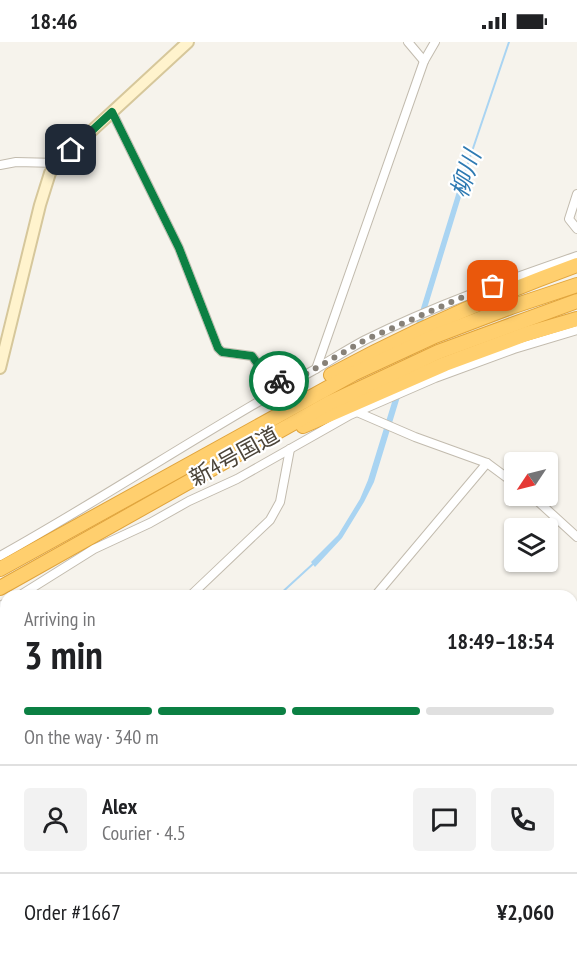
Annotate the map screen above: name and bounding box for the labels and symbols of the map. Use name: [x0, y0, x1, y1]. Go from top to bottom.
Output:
pin: [45, 124, 96, 175]
water label: 柳川: [443, 143, 489, 201]
pin: [467, 260, 518, 311]
courier: [249, 351, 309, 411]
street label: 新4号国道: [184, 420, 284, 492]
north arrow: [504, 452, 558, 506]

